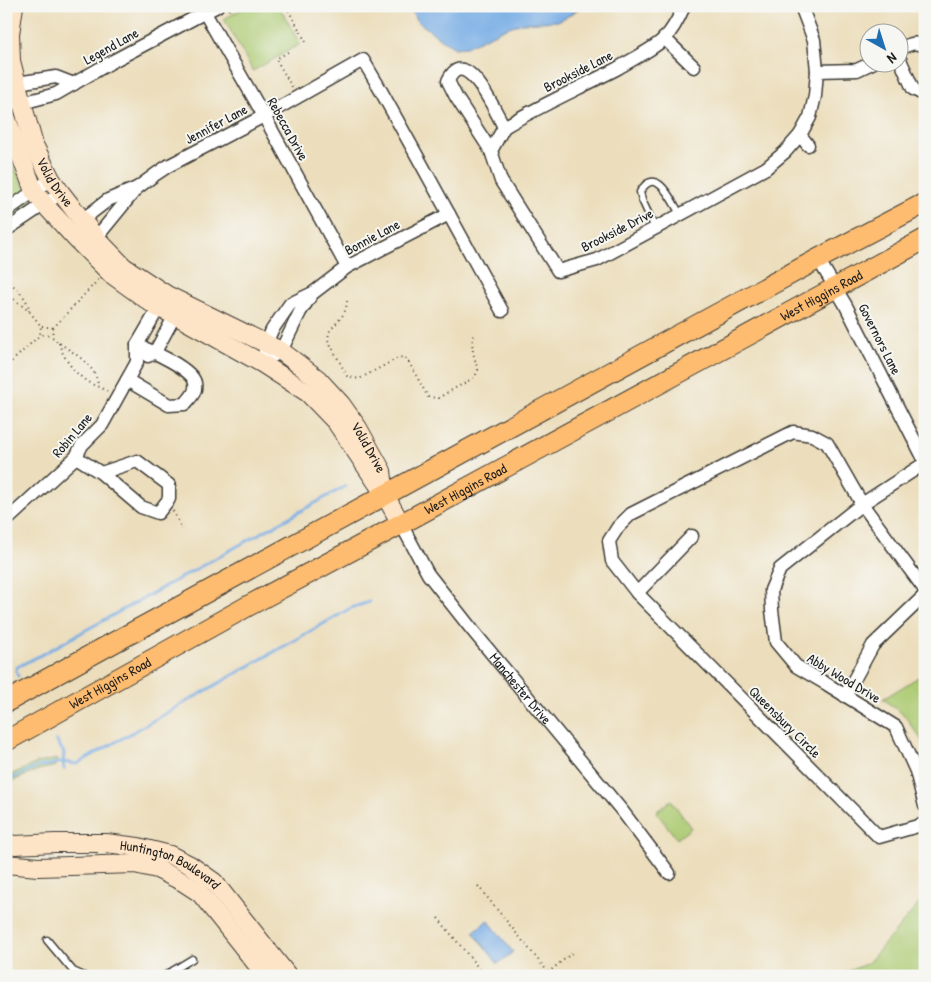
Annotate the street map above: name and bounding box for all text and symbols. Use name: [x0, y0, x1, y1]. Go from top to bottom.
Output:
street label: Legend Lane: [80, 22, 143, 69]
north arrow: [858, 22, 908, 72]
street label: Brookside Lane: [540, 45, 616, 96]
text: N: [883, 49, 901, 69]
street label: Rebecca Drive: [263, 94, 314, 164]
street label: Jennifer Lane: [181, 99, 251, 148]
street label: Volid Drive: [33, 154, 78, 211]
street label: Brookside Drive: [577, 203, 657, 256]
street label: Bonnie Lane: [341, 214, 403, 259]
street label: West Higgins Road: [776, 265, 866, 325]
street label: Governors Lane: [854, 300, 907, 378]
street label: Robin Lane: [47, 408, 96, 461]
street label: Volid Drive: [347, 417, 391, 476]
street label: West Higgins Road: [421, 458, 510, 519]
street label: Manchester Drive: [486, 648, 557, 728]
street label: Abby Wood Drive: [804, 648, 885, 708]
street label: West Higgins Road: [65, 652, 154, 713]
street label: Queensbury Circle: [745, 682, 826, 763]
street label: Huntington Boulevard: [119, 835, 226, 893]

